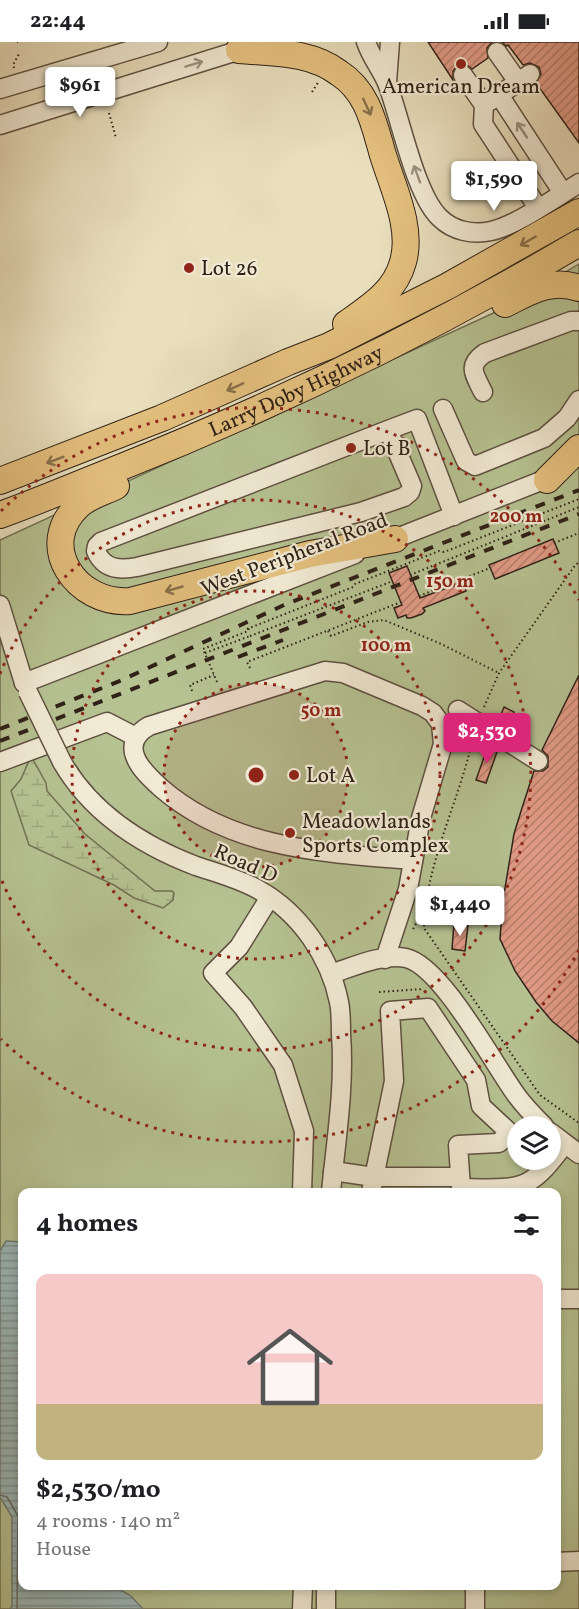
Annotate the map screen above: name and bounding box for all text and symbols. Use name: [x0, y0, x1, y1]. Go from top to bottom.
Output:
text: 22:44: [30, 6, 86, 37]
marker: American Dream: [454, 57, 468, 71]
one-way arrow: [184, 58, 203, 69]
pin: $961: [44, 67, 116, 118]
text: $961: [59, 72, 101, 100]
place label: American Dream: [382, 73, 540, 102]
one-way arrow: [361, 98, 373, 116]
one-way arrow: [516, 123, 528, 139]
pin: $1,590: [445, 161, 543, 212]
one-way arrow: [410, 165, 421, 184]
text: $1,590: [465, 166, 523, 194]
one-way arrow: [520, 236, 538, 247]
place label: Lot 26: [201, 255, 257, 284]
marker: Lot 26: [182, 261, 196, 275]
street label: Larry Doby Highway: [205, 339, 389, 445]
one-way arrow: [226, 382, 244, 393]
place label: Lot B: [363, 435, 411, 464]
marker: Lot B: [344, 441, 358, 455]
one-way arrow: [46, 456, 64, 467]
text: 200 m: [490, 505, 542, 530]
street label: West Peripheral Road: [197, 506, 392, 604]
text: 150 m: [426, 570, 474, 595]
one-way arrow: [165, 583, 184, 595]
text: 100 m: [361, 634, 411, 659]
text: 50 m: [301, 699, 341, 724]
pin: $2,530: [438, 713, 536, 764]
text: $2,530: [458, 718, 516, 746]
place label: Lot A: [306, 762, 356, 791]
centre of rings: [246, 765, 266, 785]
marker: Lot A: [287, 768, 301, 782]
place label: Meadowlands Sports Complex: [302, 808, 449, 861]
marker: Meadowlands Sports Complex: [283, 826, 297, 840]
street label: Road D: [209, 838, 282, 891]
pin: $1,440: [411, 886, 509, 937]
text: $1,440: [429, 891, 491, 919]
map controls: [507, 1116, 561, 1170]
button: layers: [507, 1116, 561, 1170]
text: 4 homes: [36, 1206, 138, 1242]
icon: filters: [510, 1208, 543, 1241]
icon: home: [236, 1313, 344, 1421]
text: $2,530/mo: [36, 1472, 161, 1508]
text: 4 rooms · 140 m²: [36, 1508, 180, 1536]
text: House: [36, 1536, 91, 1564]

